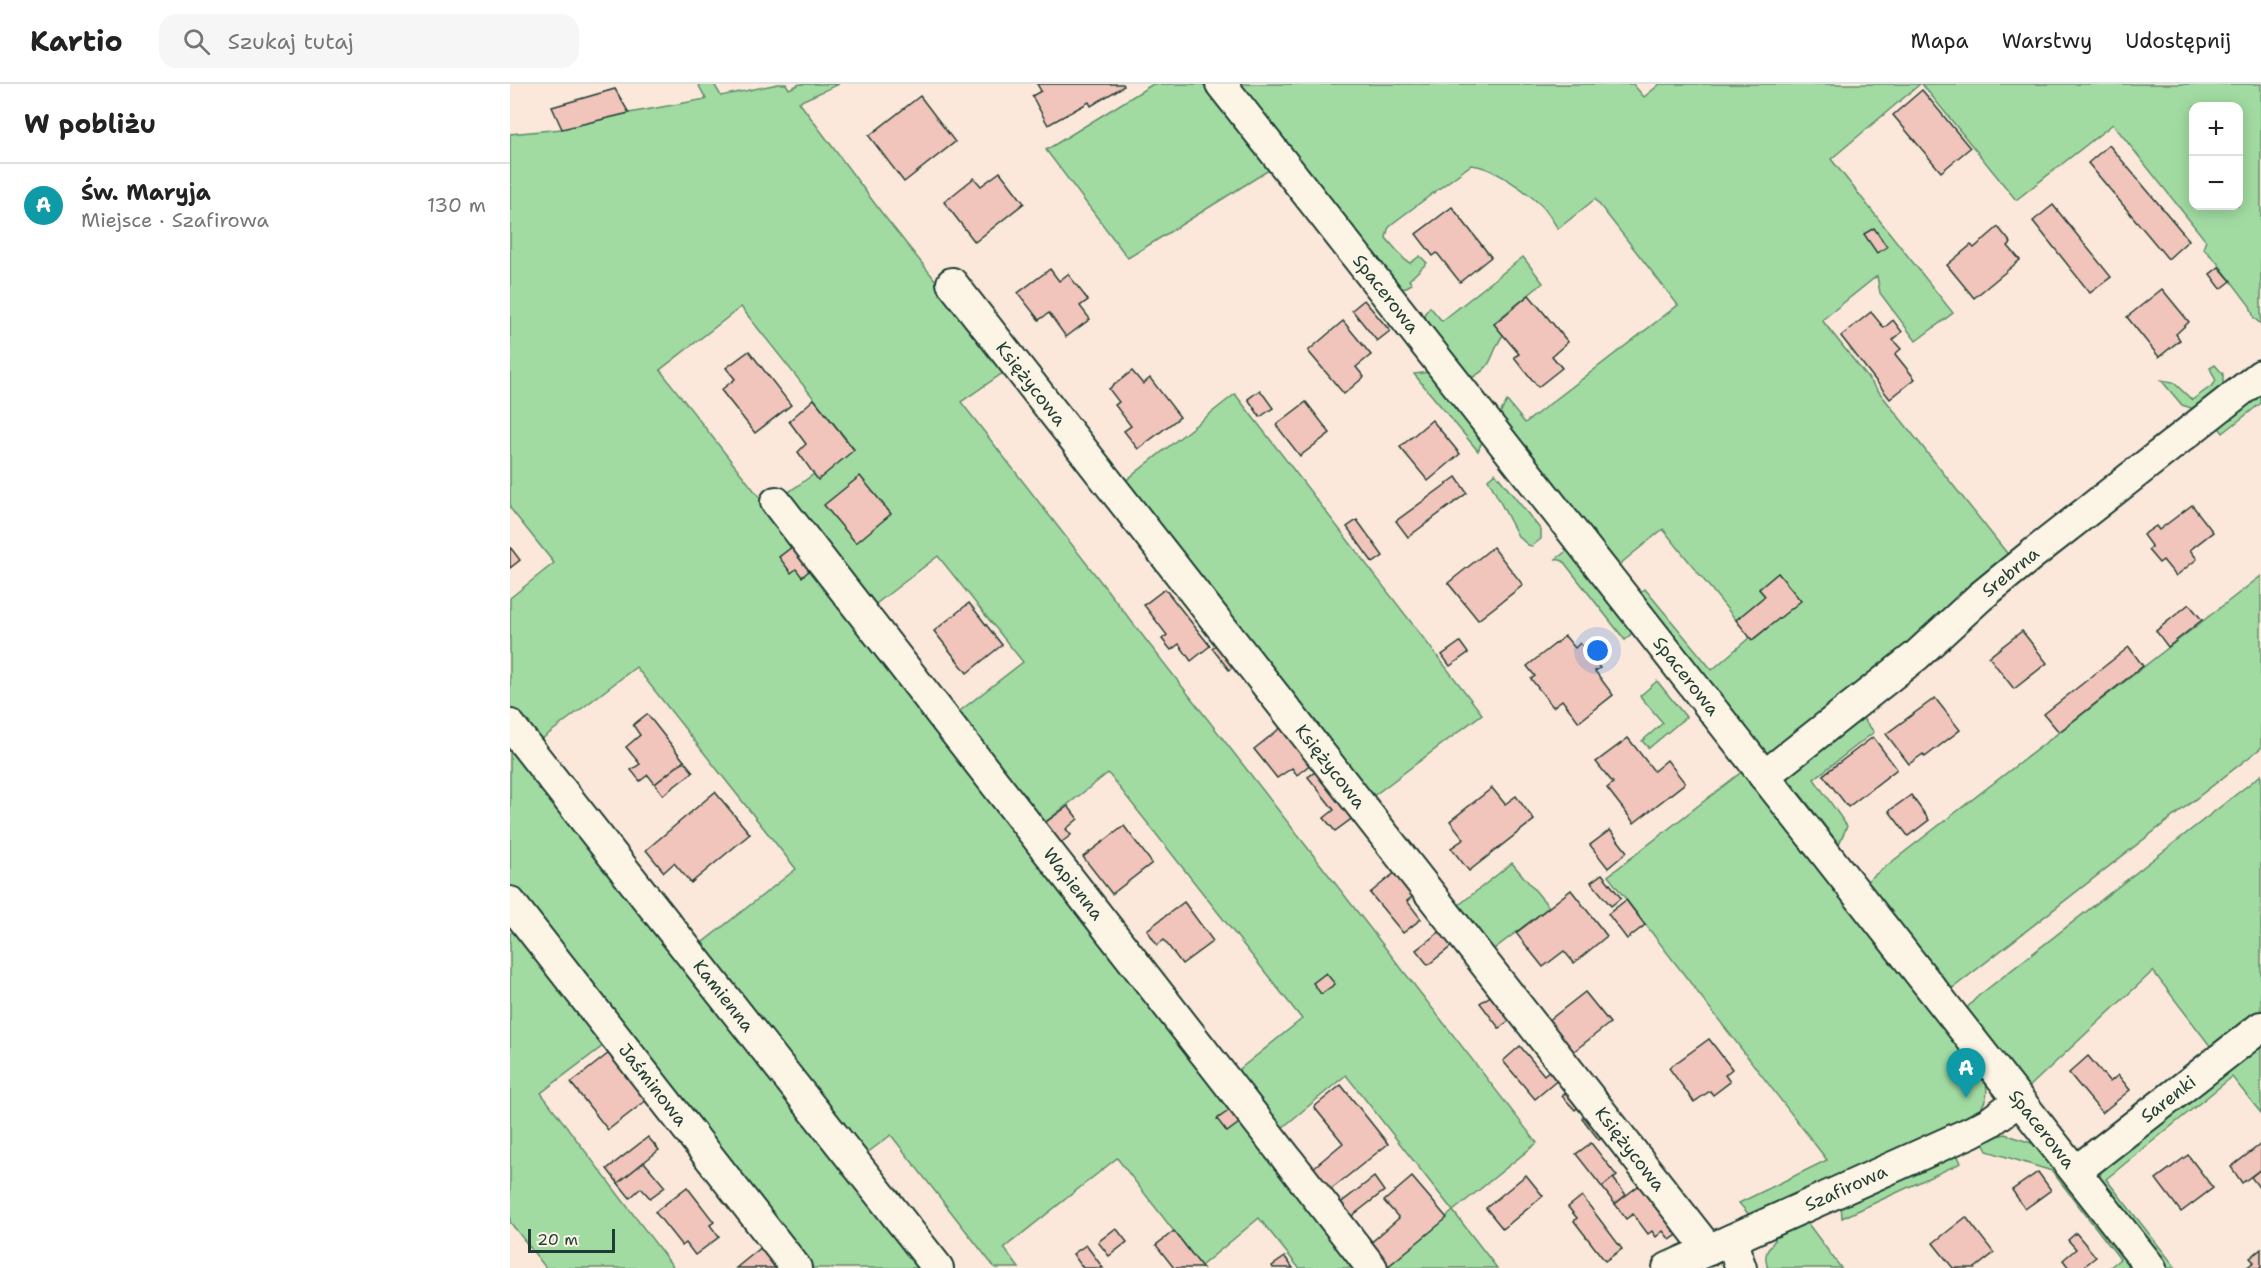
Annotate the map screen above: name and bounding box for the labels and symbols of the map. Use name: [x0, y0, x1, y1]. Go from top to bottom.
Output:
street label: Spacerowa: [1347, 249, 1425, 338]
street label: Księżycowa: [990, 337, 1071, 431]
street label: Srebrna: [1977, 542, 2044, 603]
street label: Spacerowa: [1648, 632, 1725, 721]
your location: [1583, 636, 1612, 665]
street label: Księżycowa: [1290, 719, 1371, 814]
street label: Wapienna: [1037, 843, 1109, 925]
street label: Kamienna: [688, 955, 760, 1037]
street label: Jaśminowa: [613, 1038, 693, 1131]
pin: A: [1946, 1048, 1986, 1098]
street label: Sarenki: [2136, 1070, 2201, 1128]
street label: Spacerowa: [2003, 1085, 2081, 1174]
street label: Księżycowa: [1589, 1102, 1671, 1196]
street label: Szafirowa: [1801, 1159, 1891, 1217]
scale bar: [528, 1226, 615, 1254]

